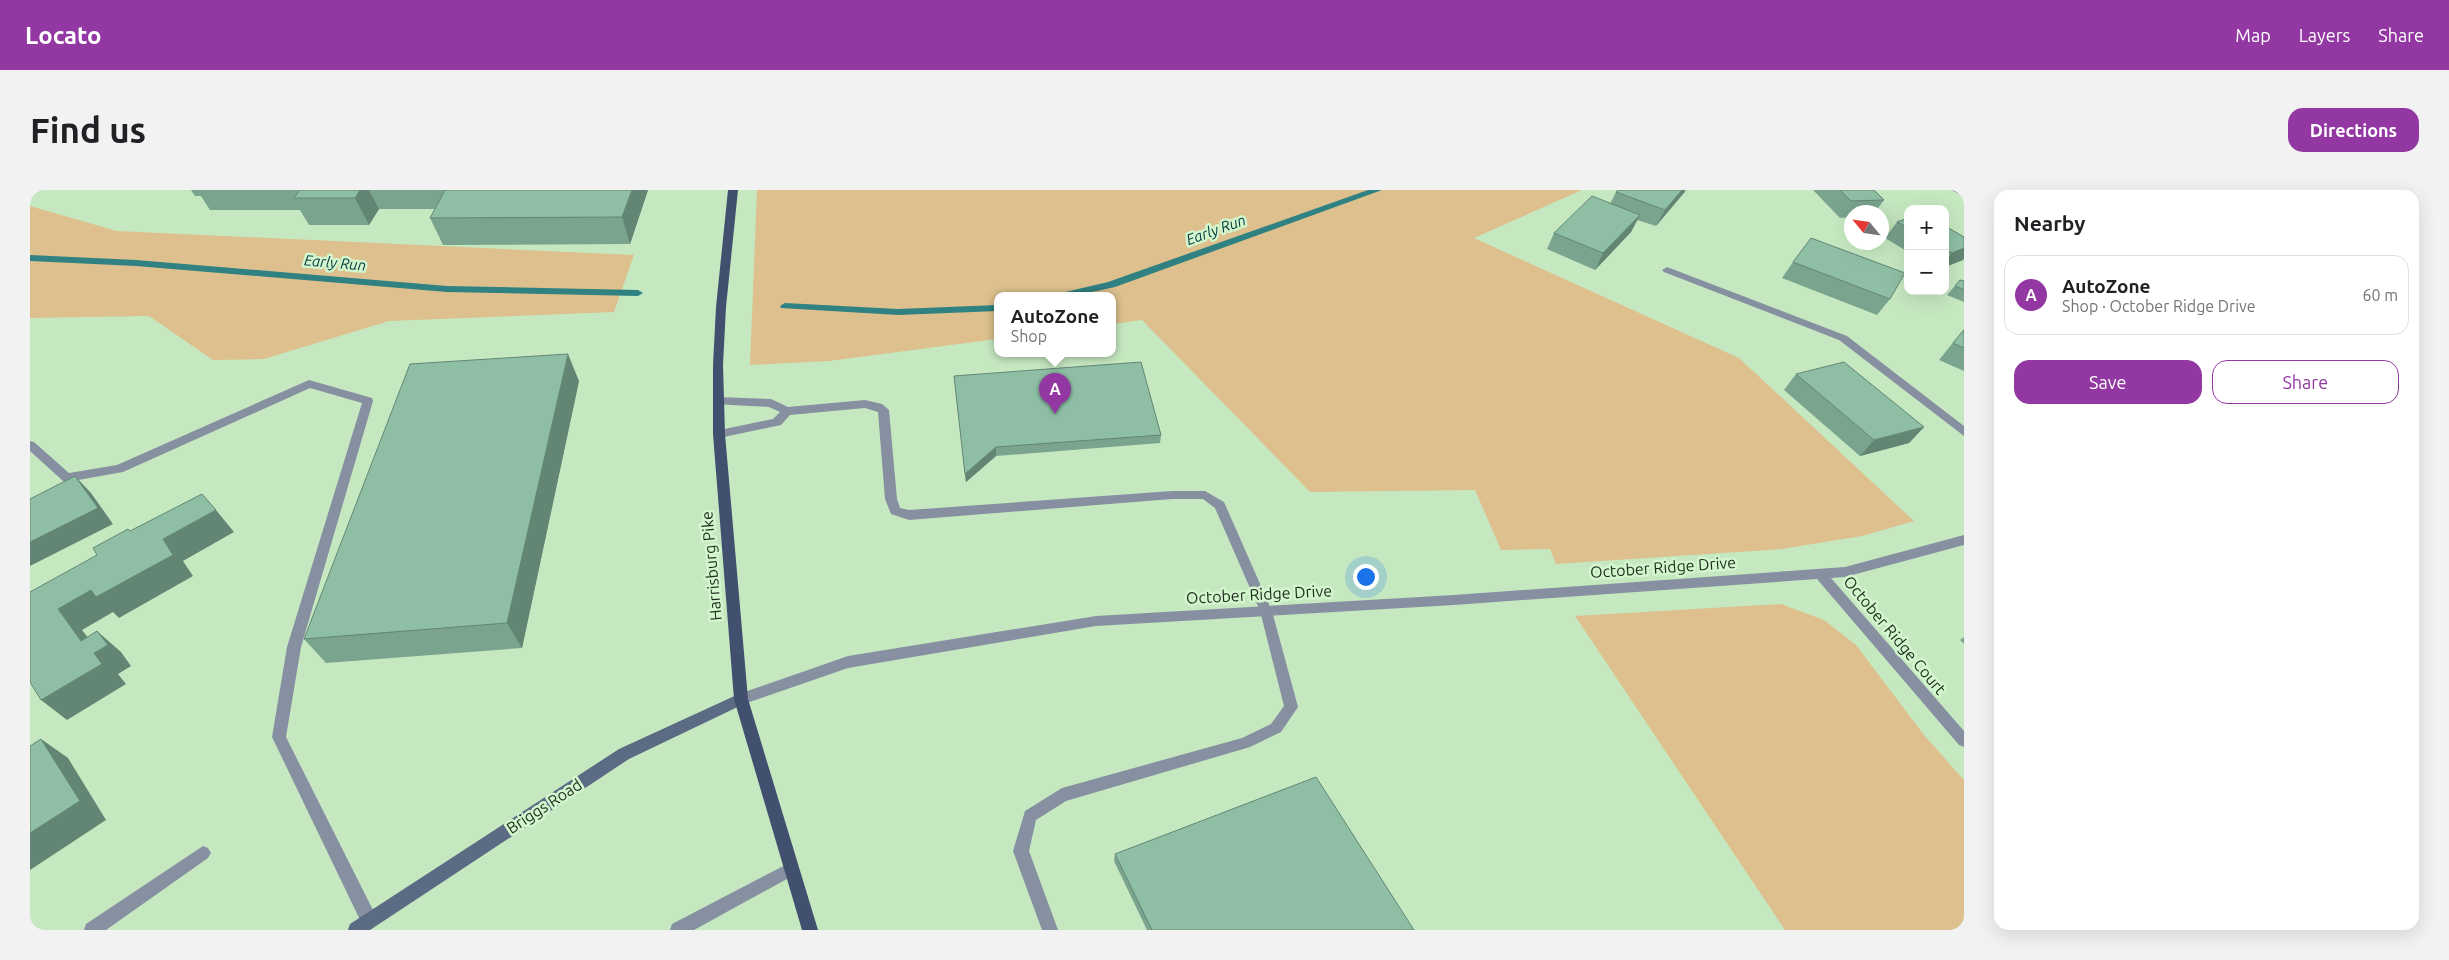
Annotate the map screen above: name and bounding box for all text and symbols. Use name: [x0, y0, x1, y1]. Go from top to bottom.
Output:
text: Locato: [25, 22, 101, 49]
text: Map: [2235, 25, 2271, 45]
text: Layers: [2299, 25, 2350, 45]
text: Share: [2378, 25, 2424, 45]
button: Directions: [2288, 108, 2419, 152]
text: Find us: [30, 110, 146, 150]
north arrow: [1844, 205, 1889, 250]
map controls: [1904, 205, 1949, 295]
button: +: [1904, 205, 1949, 250]
water label: Early Run: [1184, 211, 1248, 248]
text: Nearby: [2014, 211, 2085, 235]
button: −: [1904, 250, 1949, 295]
water label: Early Run: [303, 251, 367, 274]
text: AutoZone: [2062, 275, 2151, 297]
text: A: [2025, 286, 2037, 304]
text: 60 m: [2362, 286, 2398, 304]
popup: [994, 292, 1116, 357]
text: Shop · October Ridge Drive: [2062, 297, 2256, 315]
text: AutoZone: [1011, 305, 1099, 327]
text: Shop: [1011, 327, 1047, 345]
button: Save: [2014, 360, 2202, 404]
button: Share: [2212, 360, 2399, 404]
pin: A: [1039, 373, 1071, 414]
street label: Harrisburg Pike: [697, 511, 725, 621]
street label: October Ridge Drive: [1589, 553, 1737, 581]
your location: [1353, 564, 1379, 590]
street label: October Ridge Court: [1840, 572, 1950, 698]
street label: October Ridge Drive: [1186, 581, 1332, 607]
street label: Briggs Road: [503, 775, 585, 837]

